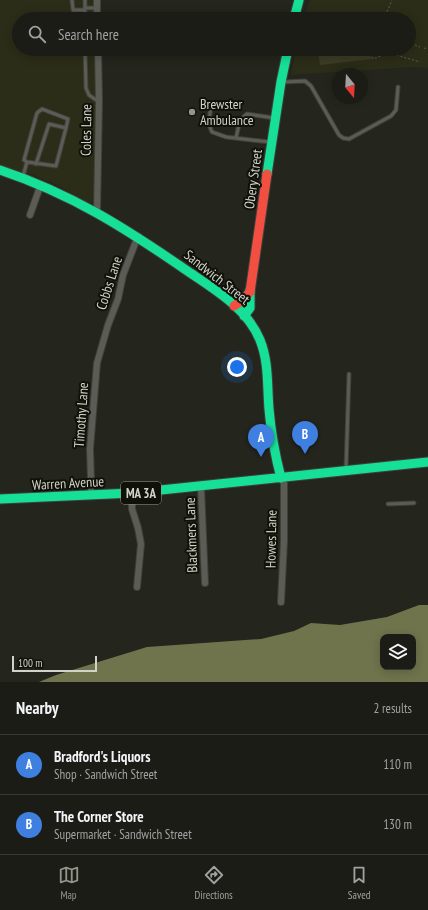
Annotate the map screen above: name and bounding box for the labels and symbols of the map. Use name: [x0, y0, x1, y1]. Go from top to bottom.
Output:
north arrow: [332, 68, 368, 104]
place label: Brewster Ambulance: [200, 95, 254, 129]
street label: Coles Lane: [77, 104, 95, 156]
marker: Brewster Ambulance: [187, 107, 197, 117]
street label: Obery Street: [240, 148, 266, 210]
street label: Sandwich Street: [181, 246, 253, 308]
street label: Cobbs Lane: [92, 254, 126, 312]
your location: [227, 357, 247, 377]
street label: Timothy Lane: [70, 382, 92, 448]
pin: B: [292, 421, 318, 454]
pin: A: [248, 424, 274, 457]
street label: Warren Avenue: [32, 472, 105, 494]
road number: MA 3A: [121, 482, 161, 504]
street label: Blackmers Lane: [181, 497, 201, 573]
street label: Howes Lane: [261, 510, 281, 568]
scale bar: [12, 654, 97, 673]

